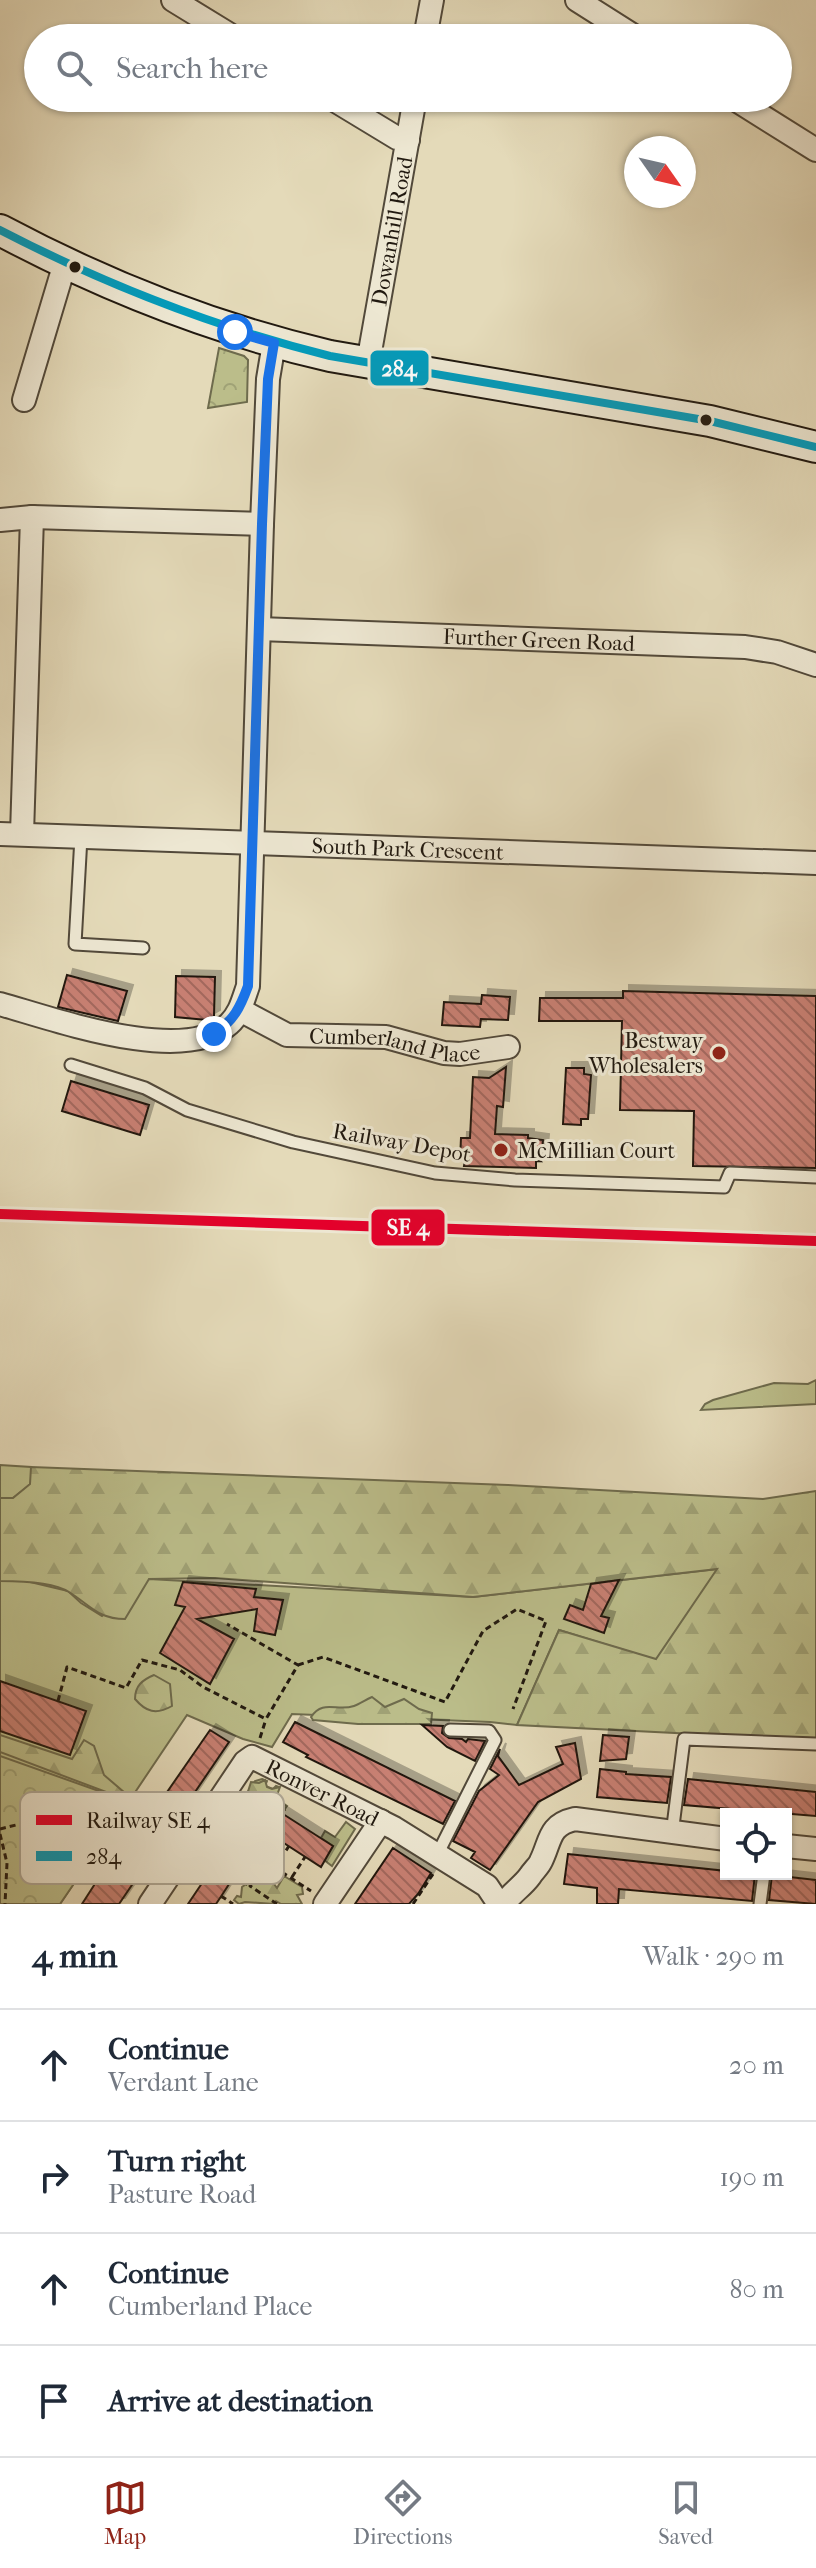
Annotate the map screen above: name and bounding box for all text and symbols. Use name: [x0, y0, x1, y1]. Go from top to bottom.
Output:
search box: [24, 24, 792, 112]
icon: search: [52, 46, 96, 90]
text: Search here: [116, 51, 268, 86]
north arrow: [624, 136, 696, 208]
street label: Dowanhill Road: [366, 153, 419, 308]
unlabelled marker: [67, 259, 83, 275]
route start: [217, 314, 253, 350]
line badge: 284: [369, 349, 430, 387]
text: 284: [381, 356, 418, 382]
unlabelled marker: [698, 412, 714, 428]
street label: Further Green Road: [442, 624, 636, 657]
street label: South Park Crescent: [311, 833, 504, 866]
route end: [196, 1016, 232, 1052]
street label: Cumberland Place: [309, 1023, 482, 1068]
place label: Bestway Wholesalers: [588, 1028, 704, 1079]
marker: Bestway Wholesalers: [710, 1044, 728, 1062]
street label: Railway Depot: [331, 1118, 473, 1168]
place label: McMillian Court: [517, 1138, 675, 1164]
marker: McMillian Court: [492, 1141, 510, 1159]
line badge: SE 4: [370, 1208, 446, 1247]
text: SE 4: [387, 1215, 430, 1241]
street label: Ronver Road: [261, 1754, 384, 1833]
legend: [20, 1792, 284, 1884]
text: Railway SE 4: [86, 1808, 211, 1834]
map controls: [720, 1808, 792, 1880]
button: locate: [720, 1808, 792, 1880]
text: 284: [86, 1844, 122, 1870]
text: 4 min: [32, 1936, 117, 1976]
text: Walk · 290 m: [643, 1941, 784, 1972]
text: Continue: [108, 2032, 229, 2067]
icon: ahead: [32, 2043, 76, 2087]
text: 20 m: [729, 2050, 784, 2081]
text: Verdant Lane: [108, 2067, 259, 2098]
text: Turn right: [108, 2144, 246, 2179]
icon: right: [32, 2155, 76, 2199]
text: 190 m: [720, 2162, 784, 2193]
text: Pasture Road: [108, 2179, 256, 2210]
text: Continue: [108, 2256, 229, 2291]
icon: ahead: [32, 2267, 76, 2311]
text: 80 m: [729, 2274, 784, 2305]
text: Cumberland Place: [108, 2291, 312, 2322]
icon: arrive: [32, 2379, 76, 2423]
text: Arrive at destination: [108, 2384, 373, 2419]
tab: Map: [103, 2476, 147, 2550]
tab: Directions: [353, 2476, 452, 2550]
tab: Saved: [658, 2476, 713, 2550]

